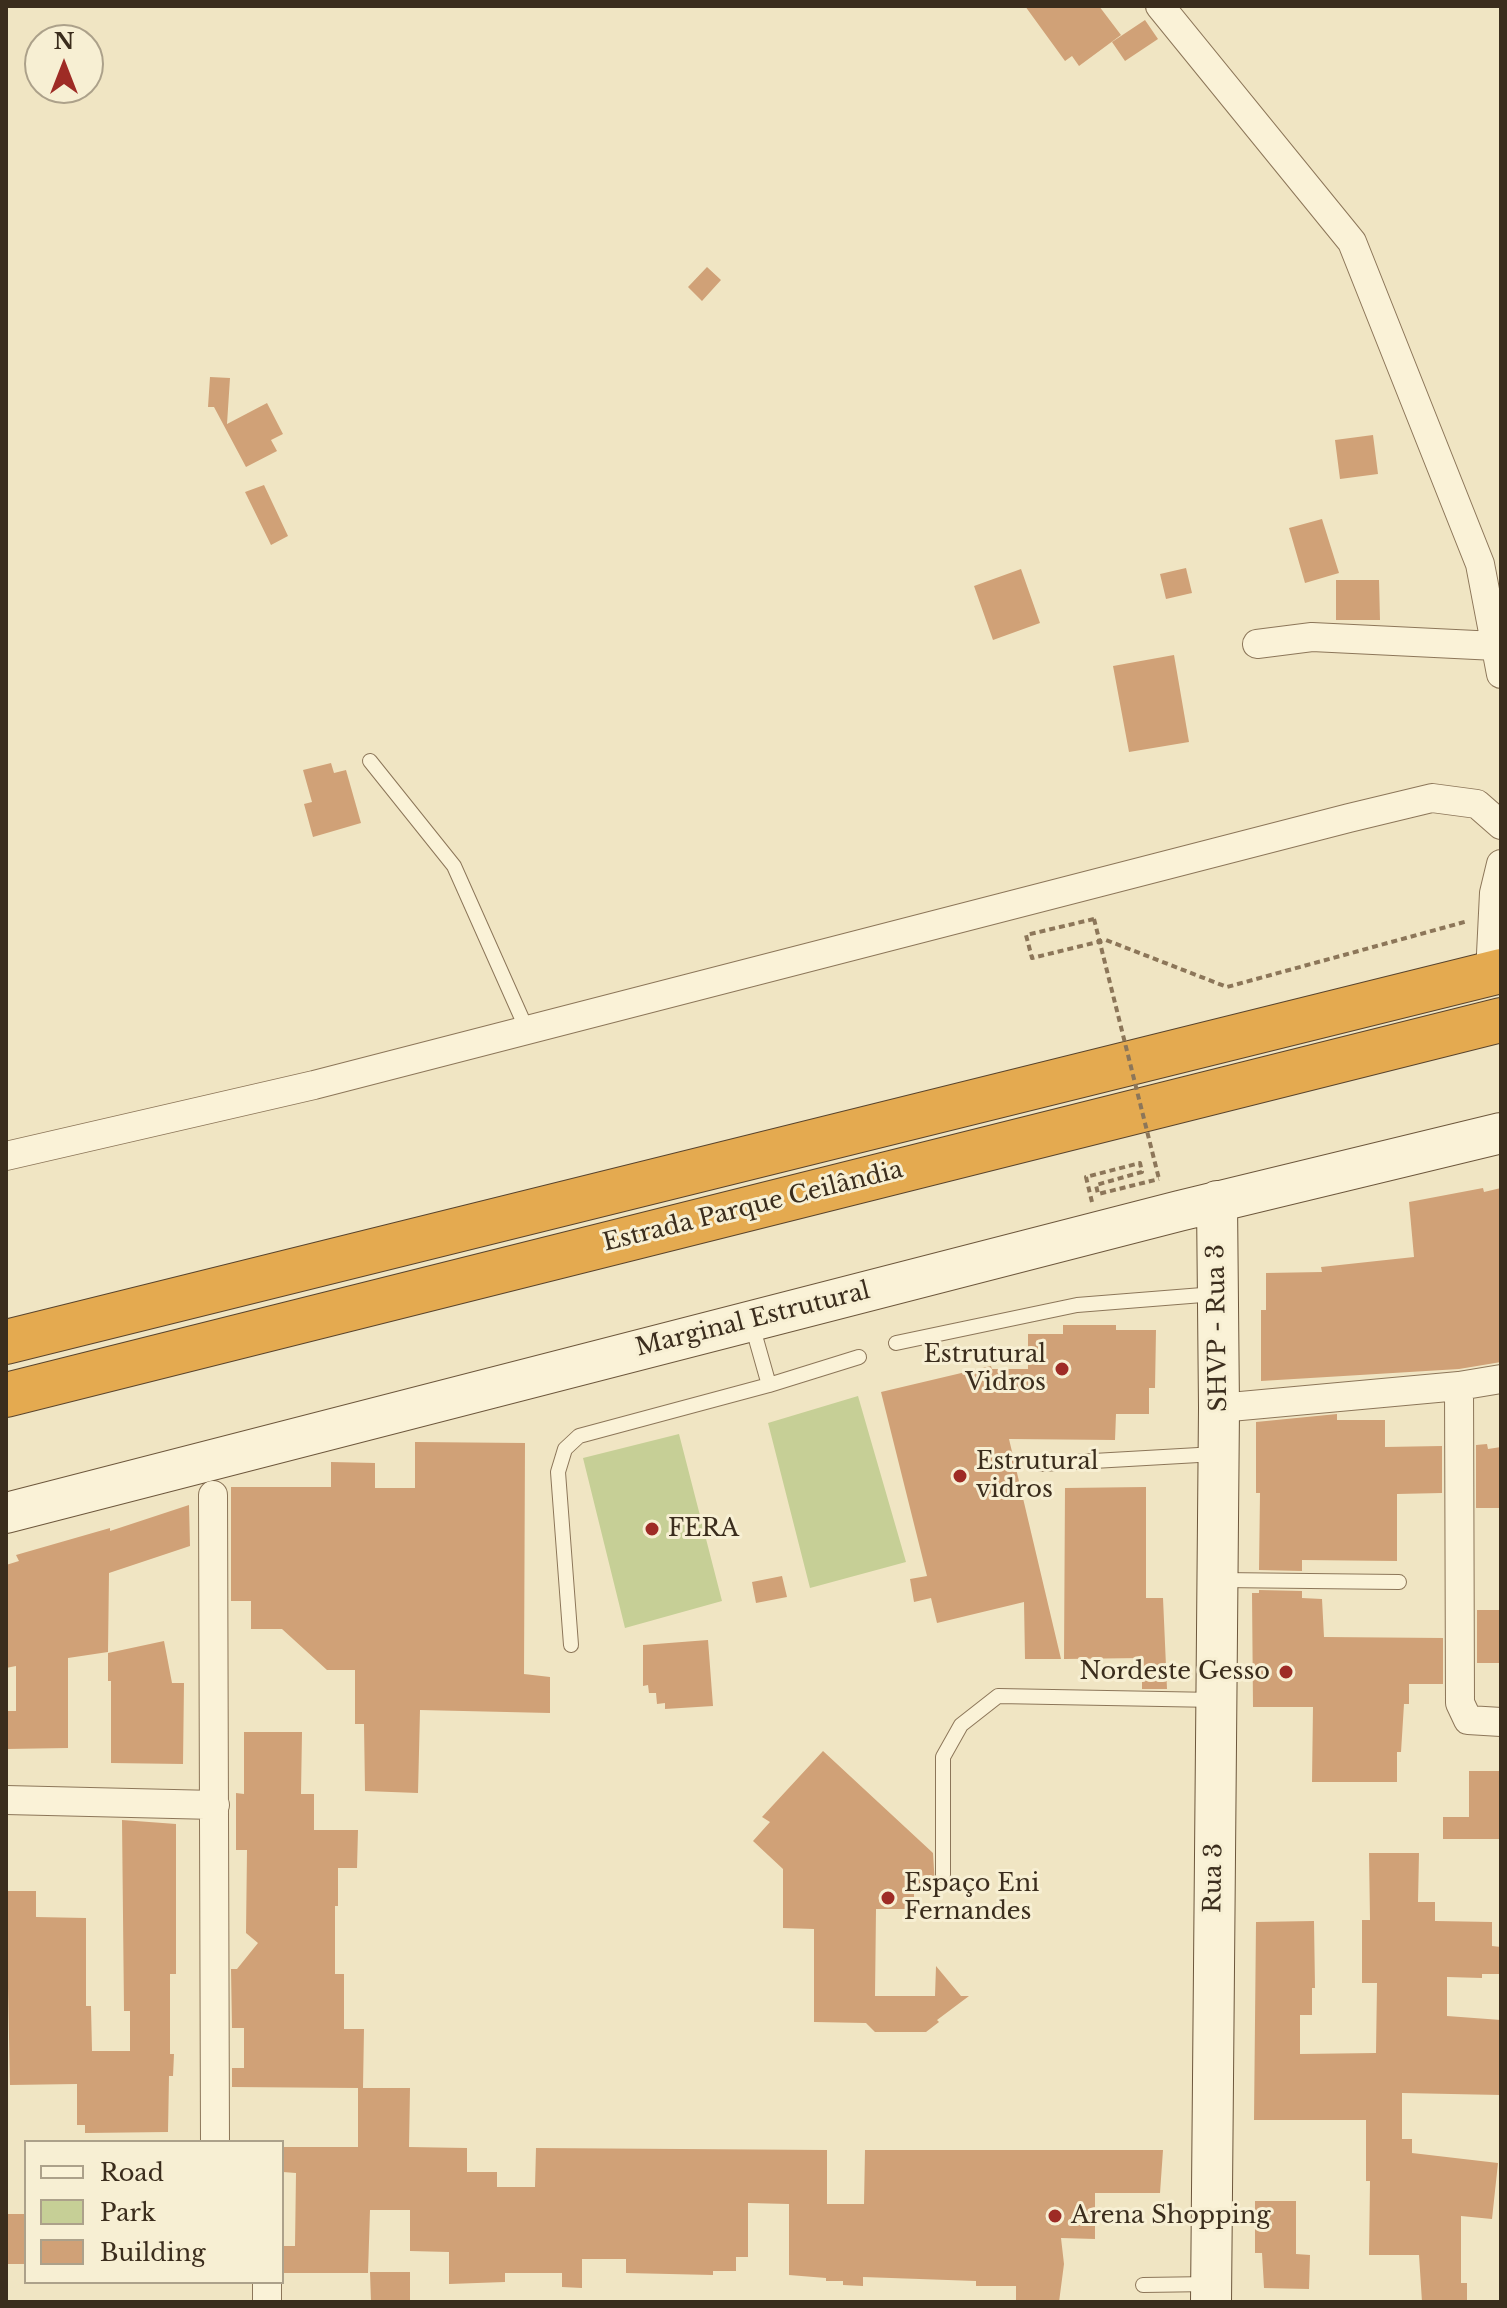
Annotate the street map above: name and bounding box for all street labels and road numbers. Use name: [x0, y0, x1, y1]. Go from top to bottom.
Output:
street label: Estrada Parque Ceilândia: [600, 1156, 906, 1258]
street label: SHVP - Rua 3: [1202, 1244, 1234, 1412]
street label: Marginal Estrutural: [633, 1277, 873, 1363]
street label: Rua 3: [1199, 1843, 1229, 1913]

